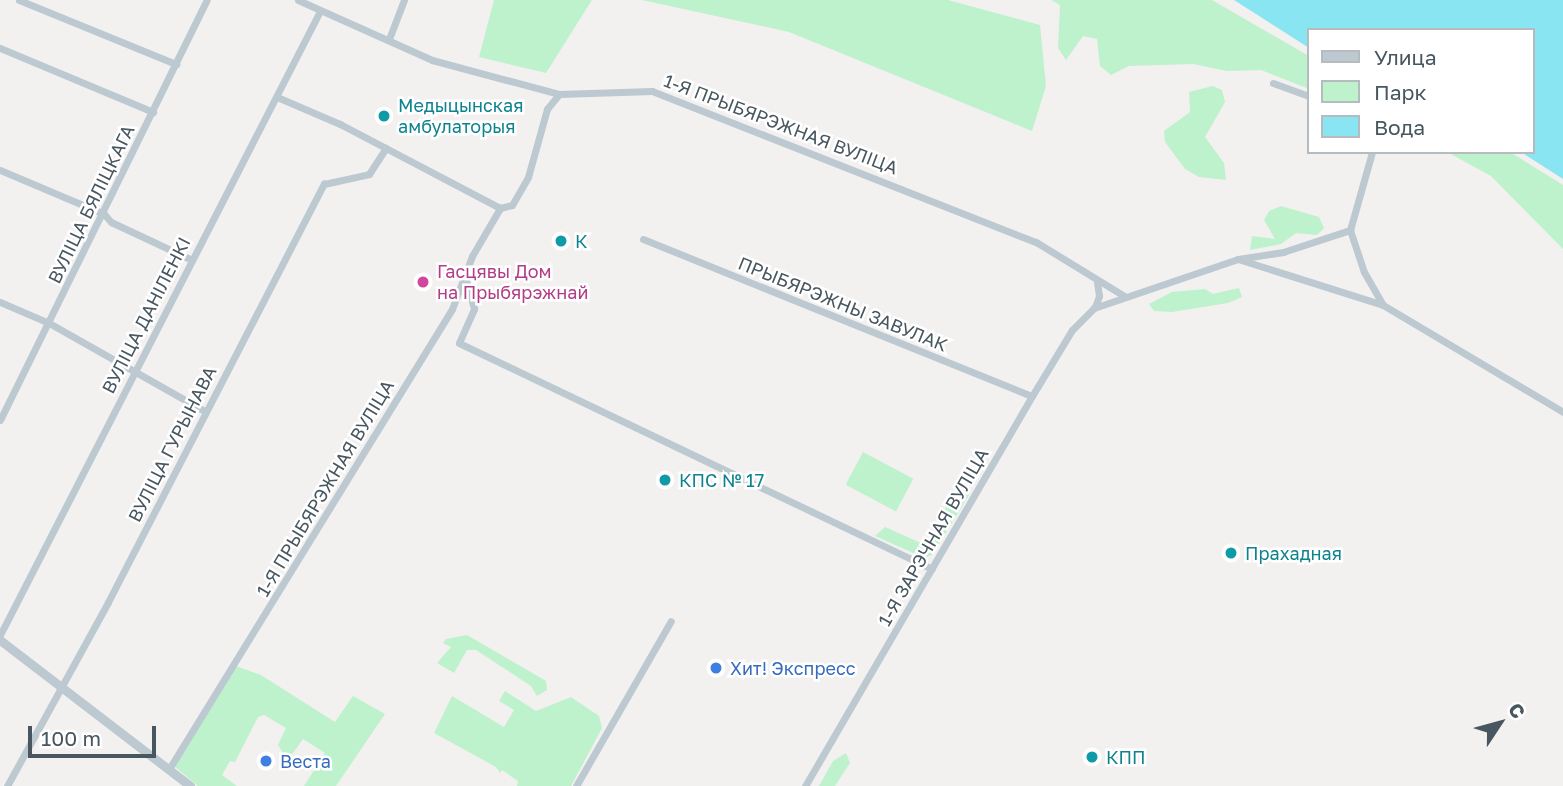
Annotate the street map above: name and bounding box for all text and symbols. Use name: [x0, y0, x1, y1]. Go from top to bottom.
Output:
legend: [1308, 28, 1535, 154]
text: Улица: [1374, 44, 1437, 70]
street label: 1-Я ПРЫБЯРЭЖНАЯ ВУЛІЦА: [661, 69, 901, 179]
text: Парк: [1374, 79, 1427, 105]
place label: Медыцынская амбулаторыя: [398, 95, 523, 138]
marker: Медыцынская амбулаторыя: [376, 108, 392, 124]
text: Вода: [1374, 114, 1425, 140]
street label: ВУЛІЦА БЯЛІЦКАГА: [43, 121, 139, 287]
place label: К: [575, 230, 588, 252]
street label: ВУЛІЦА ДАНІЛЕНКІ: [97, 233, 195, 397]
marker: К: [553, 233, 569, 249]
street label: ПРЫБЯРЭЖНЫ ЗАВУЛАК: [735, 252, 951, 356]
place label: Гасцявы Дом на Прыбярэжнай: [437, 261, 588, 304]
marker: Гасцявы Дом на Прыбярэжнай: [415, 274, 431, 290]
street label: ВУЛІЦА ГУРЫНАВА: [123, 363, 221, 525]
street label: 1-Я ПРЫБЯРЭЖНАЯ ВУЛІЦА: [252, 376, 398, 600]
street label: 1-Я ЗАРЭЧНАЯ ВУЛІЦА: [873, 444, 993, 630]
place label: КПС № 17: [679, 469, 764, 491]
marker: КПС № 17: [657, 472, 673, 488]
place label: Прахадная: [1245, 542, 1342, 564]
marker: Прахадная: [1223, 545, 1239, 561]
place label: Хит! Экспресс: [730, 657, 856, 679]
marker: Хит! Экспресс: [708, 660, 724, 676]
north arrow: [1465, 688, 1535, 758]
text: С: [1504, 698, 1531, 723]
scale bar: [32, 712, 159, 756]
text: 100 m: [41, 725, 101, 751]
place label: КПП: [1106, 746, 1146, 768]
marker: КПП: [1084, 749, 1100, 765]
place label: Веста: [280, 750, 331, 772]
marker: Веста: [258, 753, 274, 769]

